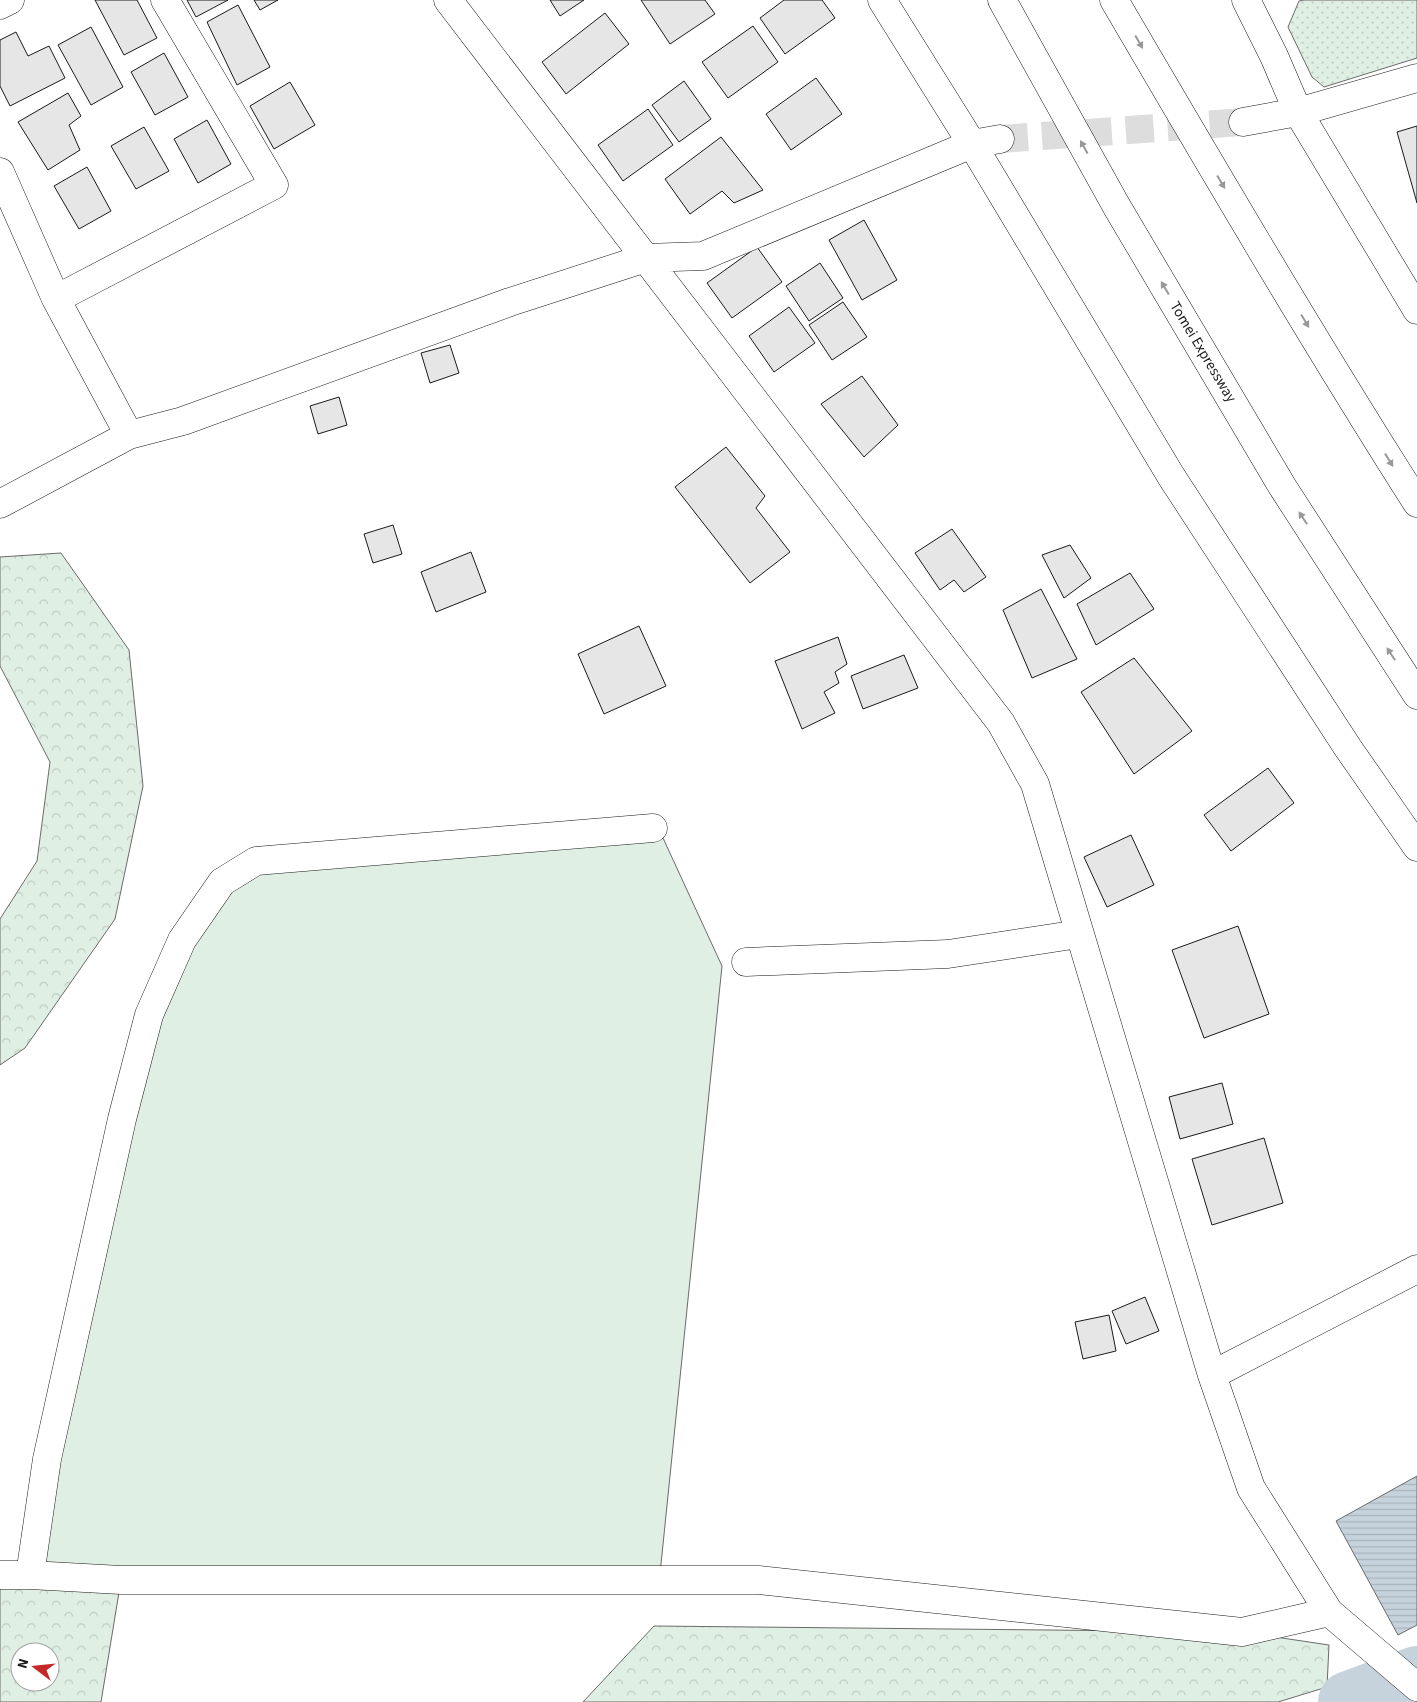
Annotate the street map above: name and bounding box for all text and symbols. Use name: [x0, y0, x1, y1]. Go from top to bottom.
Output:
one-way arrow: [1134, 36, 1143, 49]
one-way arrow: [1080, 140, 1088, 155]
one-way arrow: [1216, 176, 1225, 189]
one-way arrow: [1161, 282, 1170, 295]
street label: Tomei Expressway: [1165, 298, 1241, 406]
one-way arrow: [1300, 315, 1309, 328]
one-way arrow: [1385, 453, 1394, 467]
one-way arrow: [1298, 511, 1307, 524]
one-way arrow: [1386, 648, 1395, 661]
north arrow: [10, 1642, 60, 1692]
text: N: [13, 1656, 34, 1671]

